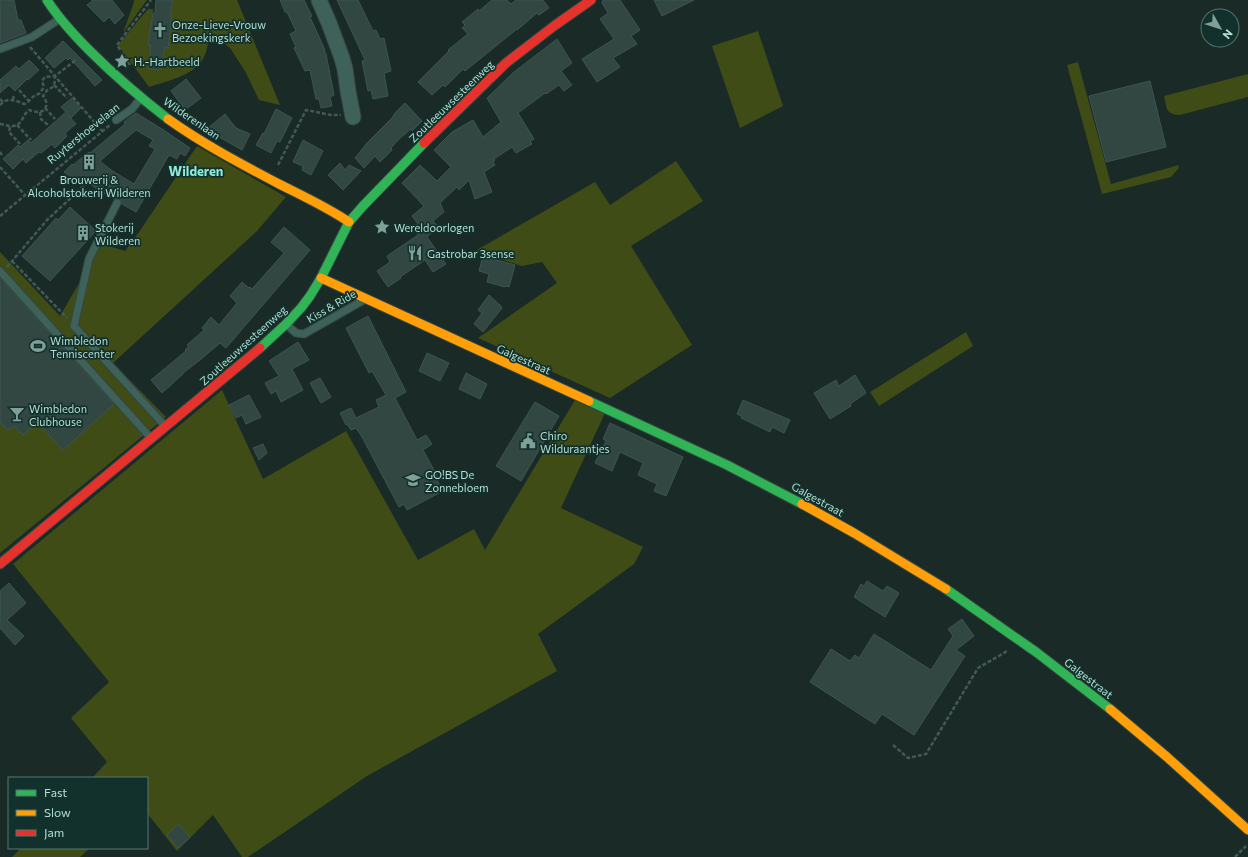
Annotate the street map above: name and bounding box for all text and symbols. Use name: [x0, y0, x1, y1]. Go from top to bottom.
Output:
north arrow: [1200, 8, 1240, 48]
place label: Onze-Lieve-Vrouw Bezoekingskerk: [172, 18, 266, 44]
church icon: Onze-Lieve-Vrouw Bezoekingskerk: [151, 21, 169, 39]
text: N: [1221, 27, 1236, 42]
place icon: H.-Hartbeeld: [113, 52, 131, 70]
place label: H.-Hartbeeld: [134, 55, 200, 68]
street label: Zoutleeuwsesteenweg: [406, 57, 496, 145]
street label: Wilderenlaan: [161, 94, 223, 142]
street label: Ruytershoevelaan: [44, 100, 122, 166]
building icon: Brouwerij & Alcoholstokerij Wilderen: [80, 153, 98, 171]
district label: Wilderen: [169, 163, 223, 179]
place label: Brouwerij & Alcoholstokerij Wilderen: [28, 173, 151, 199]
place icon: Wereldoorlogen: [373, 218, 391, 236]
place label: Stokerij Wilderen: [95, 221, 140, 247]
place label: Wereldoorlogen: [394, 221, 474, 234]
building icon: Stokerij Wilderen: [74, 224, 92, 242]
restaurant icon: Gastrobar 3sense: [406, 244, 424, 262]
place label: Gastrobar 3sense: [427, 247, 514, 260]
street label: Kiss & Ride: [304, 287, 358, 325]
street label: Zoutleeuwsesteenweg: [197, 303, 289, 387]
place label: Wimbledon Tenniscenter: [50, 334, 115, 360]
sports icon: Wimbledon Tenniscenter: [29, 337, 47, 355]
street label: Galgestraat: [495, 341, 554, 377]
place label: Wimbledon Clubhouse: [29, 402, 87, 428]
bar icon: Wimbledon Clubhouse: [8, 405, 26, 423]
place label: Chiro Wilduraantjes: [540, 429, 610, 455]
public building icon: Chiro Wilduraantjes: [519, 432, 537, 450]
place label: GO!BS De Zonnebloem: [425, 468, 489, 494]
school or university icon: GO!BS De Zonnebloem: [404, 471, 422, 489]
street label: Galgestraat: [789, 479, 847, 519]
street label: Galgestraat: [1062, 655, 1116, 701]
legend: [8, 777, 148, 849]
text: Fast: [44, 785, 67, 799]
text: Slow: [44, 805, 71, 819]
text: Jam: [44, 825, 64, 840]

